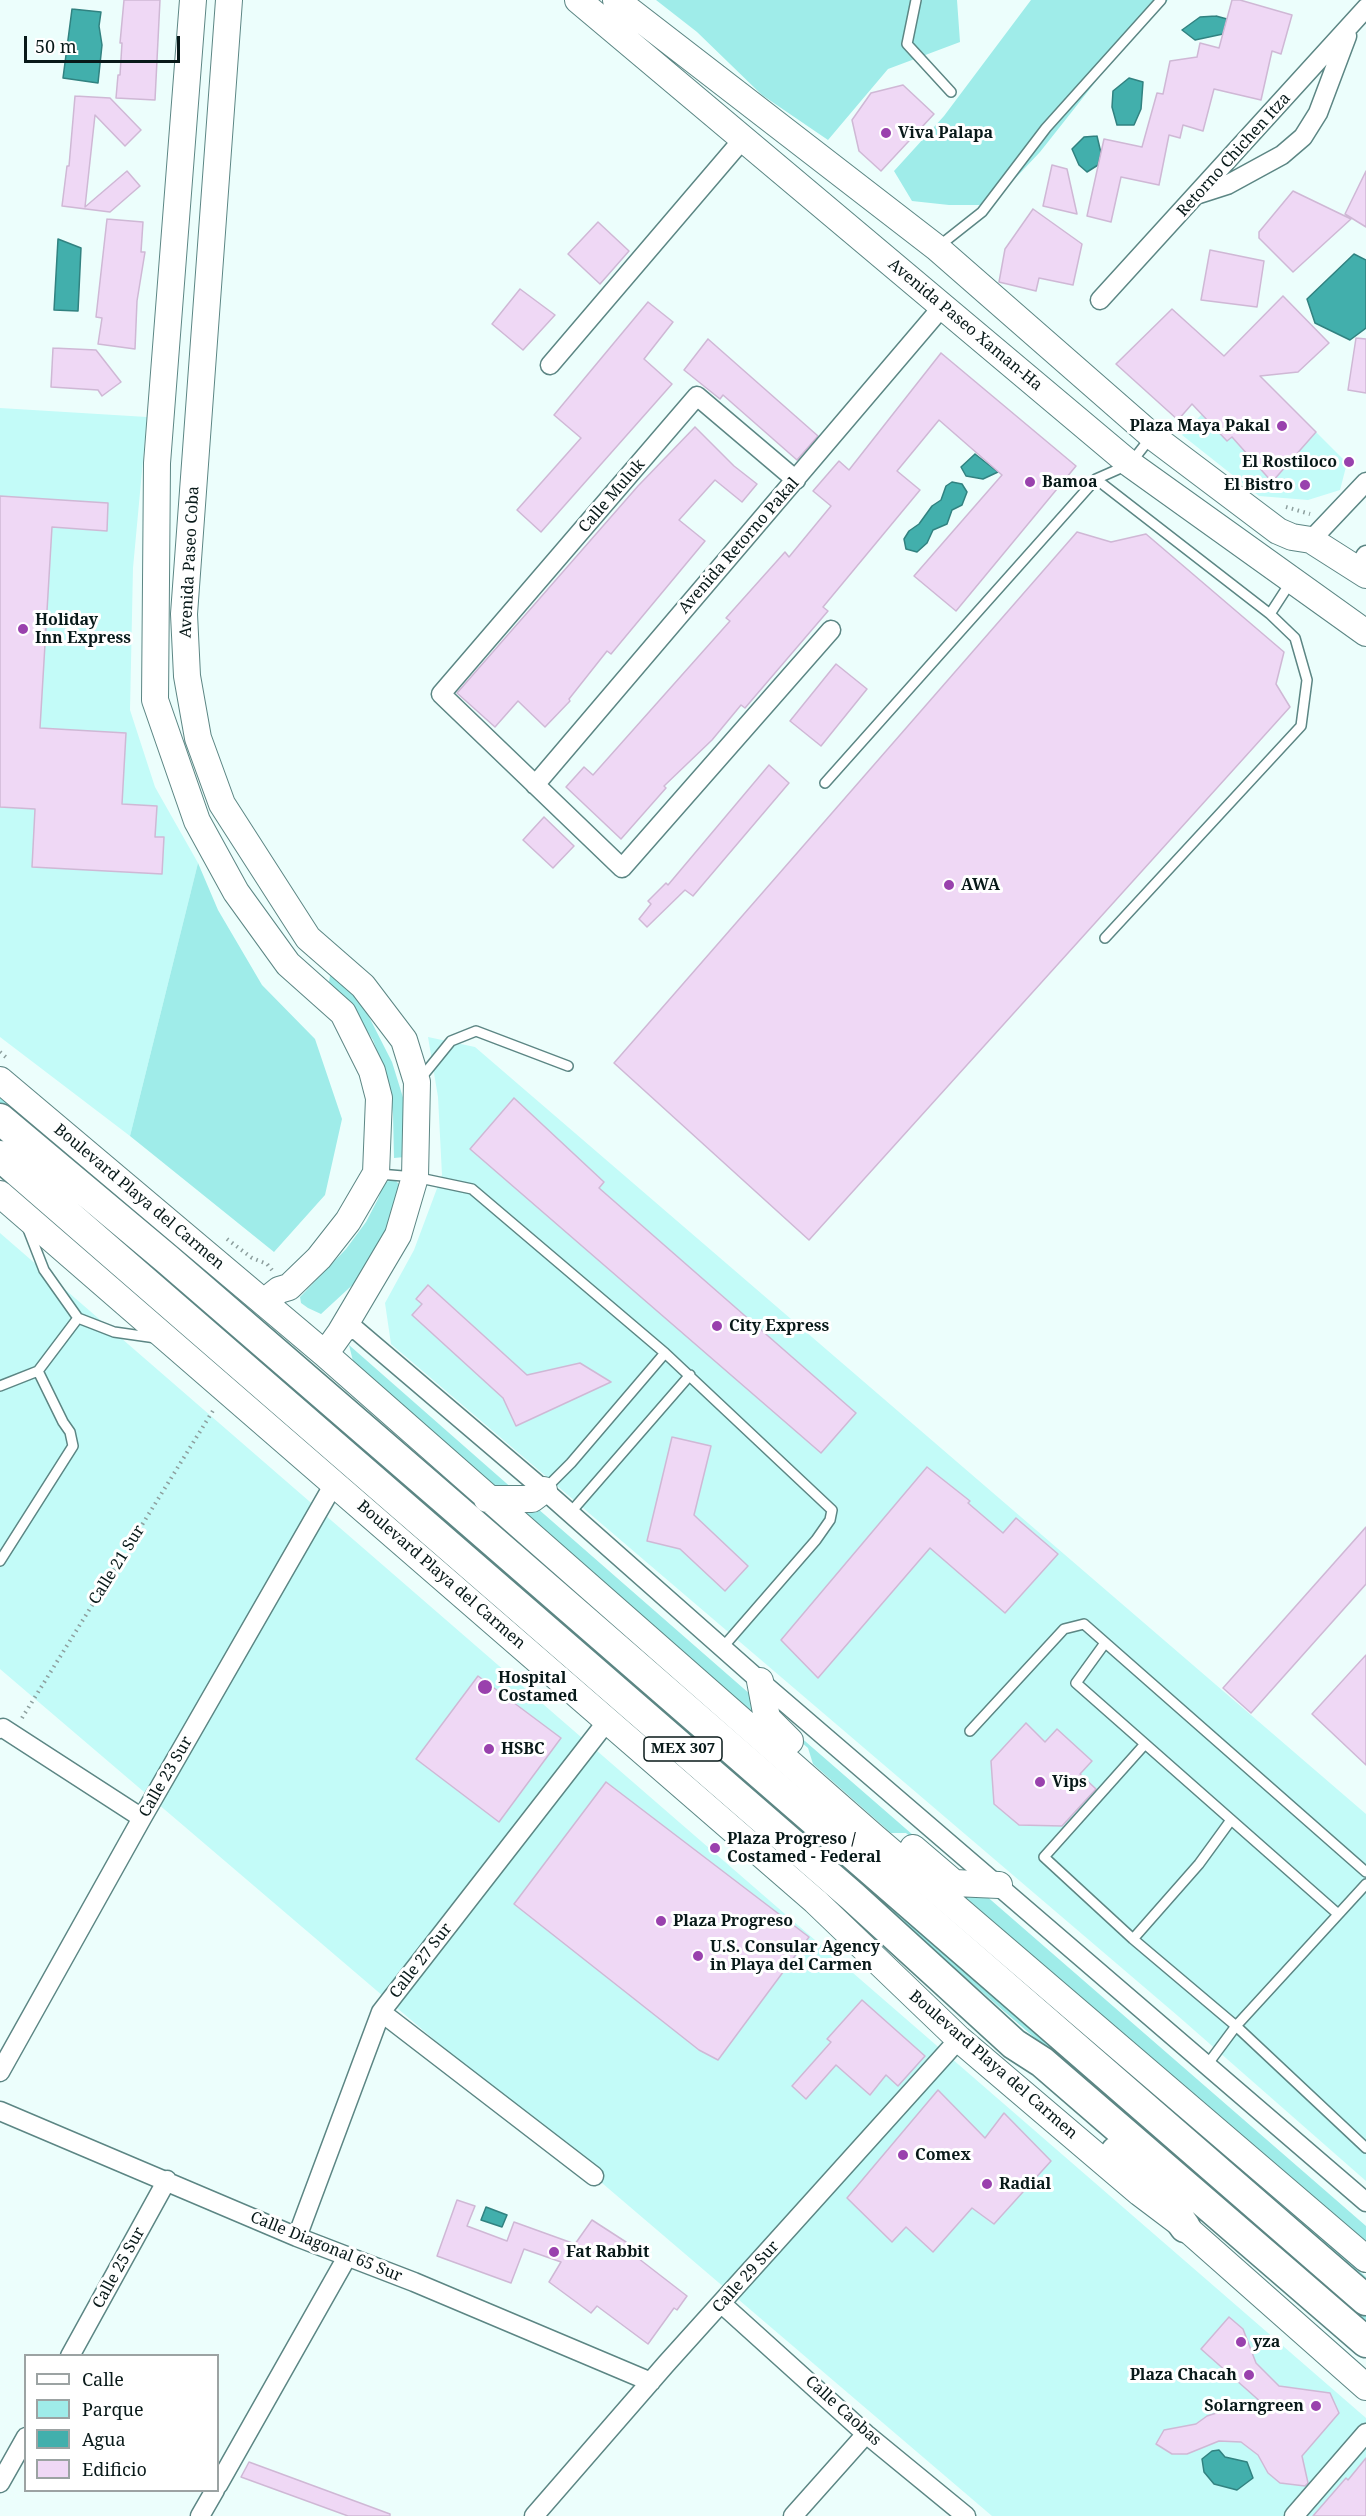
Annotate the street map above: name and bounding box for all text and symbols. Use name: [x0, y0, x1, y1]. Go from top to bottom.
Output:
scale bar: [27, 24, 183, 62]
text: 50 m: [35, 34, 77, 58]
street label: Retorno Chichen Itza: [1173, 89, 1295, 221]
place label: Viva Palapa: [898, 123, 993, 143]
marker: Viva Palapa: [879, 126, 893, 140]
street label: Avenida Paseo Xaman-Ha: [884, 255, 1046, 395]
place label: Plaza Maya Pakal: [1130, 416, 1270, 436]
marker: Plaza Maya Pakal: [1275, 419, 1289, 433]
place label: El Rostiloco: [1242, 452, 1337, 472]
street label: Calle Muluk: [575, 455, 649, 537]
marker: El Rostiloco: [1342, 455, 1356, 469]
place label: Bamoa: [1042, 472, 1098, 492]
street label: Avenida Retorno Pakal: [675, 474, 803, 618]
marker: Bamoa: [1023, 475, 1037, 489]
place label: El Bistro: [1224, 475, 1293, 495]
marker: El Bistro: [1298, 478, 1312, 492]
street label: Avenida Paseo Coba: [176, 485, 204, 639]
place label: Holiday Inn Express: [35, 610, 131, 648]
marker: Holiday Inn Express: [16, 622, 30, 636]
place label: AWA: [961, 875, 1000, 895]
marker: AWA: [942, 878, 956, 892]
street label: Boulevard Playa del Carmen: [50, 1120, 228, 1274]
place label: City Express: [729, 1316, 829, 1336]
marker: City Express: [710, 1319, 724, 1333]
street label: Boulevard Playa del Carmen: [353, 1497, 529, 1653]
street label: Calle 21 Sur: [85, 1522, 149, 1608]
place label: Hospital Costamed: [498, 1668, 578, 1706]
marker: Hospital Costamed: [476, 1678, 494, 1696]
street label: Calle 23 Sur: [135, 1733, 197, 1821]
road number: MEX 307: [644, 1737, 722, 1761]
place label: HSBC: [501, 1739, 545, 1759]
marker: HSBC: [482, 1742, 496, 1756]
place label: Vips: [1052, 1772, 1087, 1792]
marker: Vips: [1033, 1775, 1047, 1789]
place label: Plaza Progreso / Costamed - Federal: [727, 1829, 881, 1867]
marker: Plaza Progreso / Costamed - Federal: [708, 1841, 722, 1855]
place label: Plaza Progreso: [673, 1911, 793, 1931]
marker: Plaza Progreso: [654, 1914, 668, 1928]
street label: Calle 27 Sur: [386, 1920, 456, 2002]
place label: U.S. Consular Agency in Playa del Carmen: [710, 1937, 880, 1975]
marker: U.S. Consular Agency in Playa del Carmen: [691, 1949, 705, 1963]
street label: Boulevard Playa del Carmen: [905, 1987, 1081, 2143]
place label: Comex: [915, 2145, 971, 2165]
marker: Comex: [896, 2148, 910, 2162]
place label: Radial: [999, 2174, 1051, 2194]
marker: Radial: [980, 2177, 994, 2191]
street label: Calle Diagonal 65 Sur: [247, 2208, 405, 2286]
street label: Calle 25 Sur: [89, 2224, 149, 2312]
street label: Calle 29 Sur: [709, 2237, 783, 2317]
place label: Fat Rabbit: [566, 2242, 649, 2262]
marker: Fat Rabbit: [547, 2245, 561, 2259]
place label: yza: [1253, 2332, 1280, 2352]
marker: yza: [1234, 2335, 1248, 2349]
legend: [24, 2354, 219, 2492]
place label: Plaza Chacah: [1130, 2365, 1237, 2385]
text: Calle: [82, 2367, 124, 2391]
marker: Plaza Chacah: [1242, 2368, 1256, 2382]
street label: Calle Caobas: [801, 2372, 885, 2450]
place label: Solarngreen: [1204, 2396, 1304, 2416]
text: Parque: [82, 2397, 144, 2421]
marker: Solarngreen: [1309, 2399, 1323, 2413]
text: Agua: [82, 2427, 126, 2451]
text: Edificio: [82, 2457, 147, 2481]

